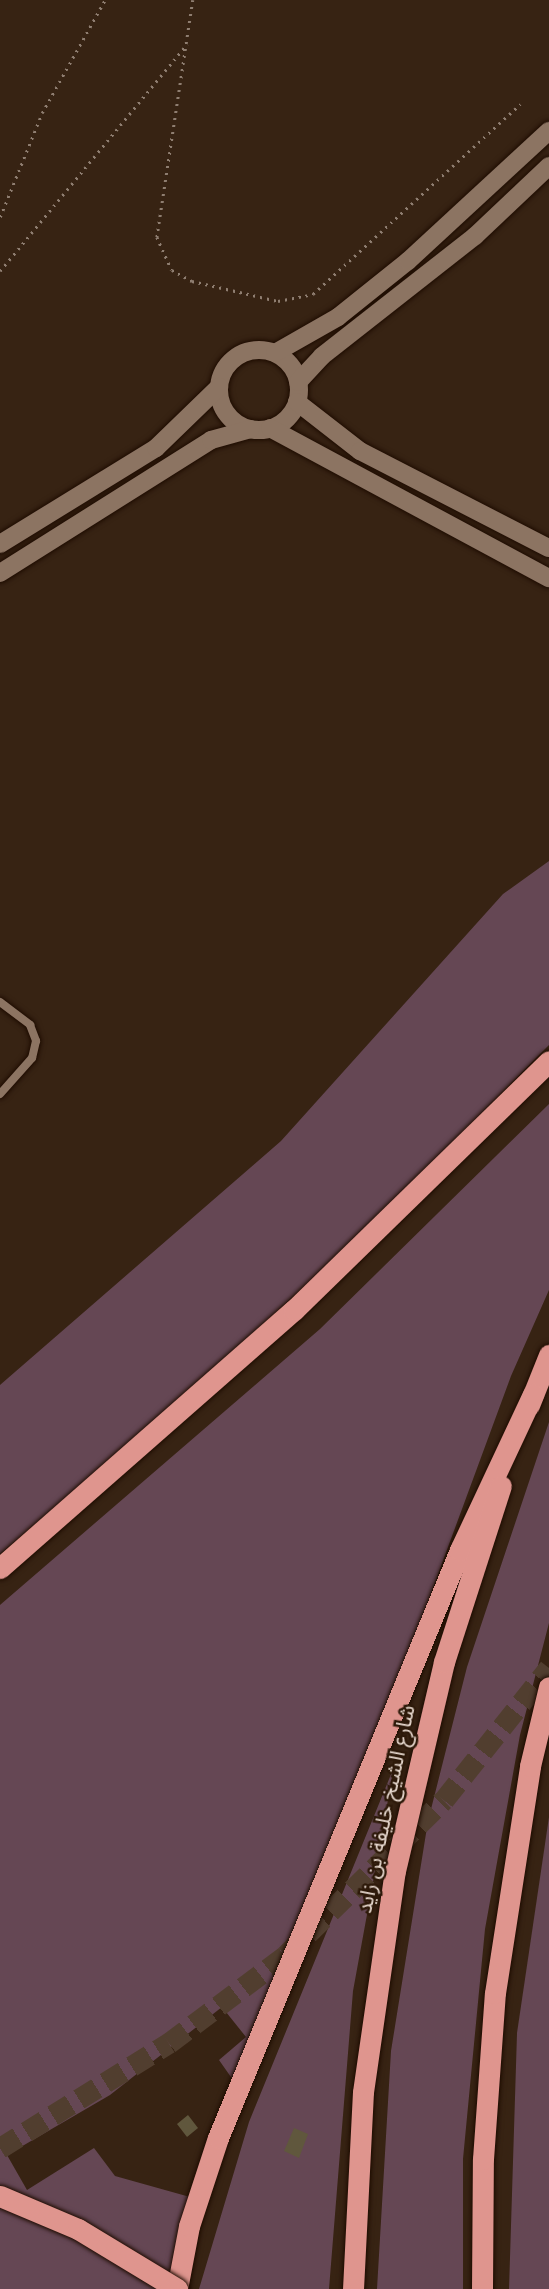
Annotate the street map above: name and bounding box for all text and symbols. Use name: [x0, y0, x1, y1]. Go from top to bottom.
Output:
street label: شارع الشيخ خليفة بن زايد: [352, 1703, 420, 1915]

